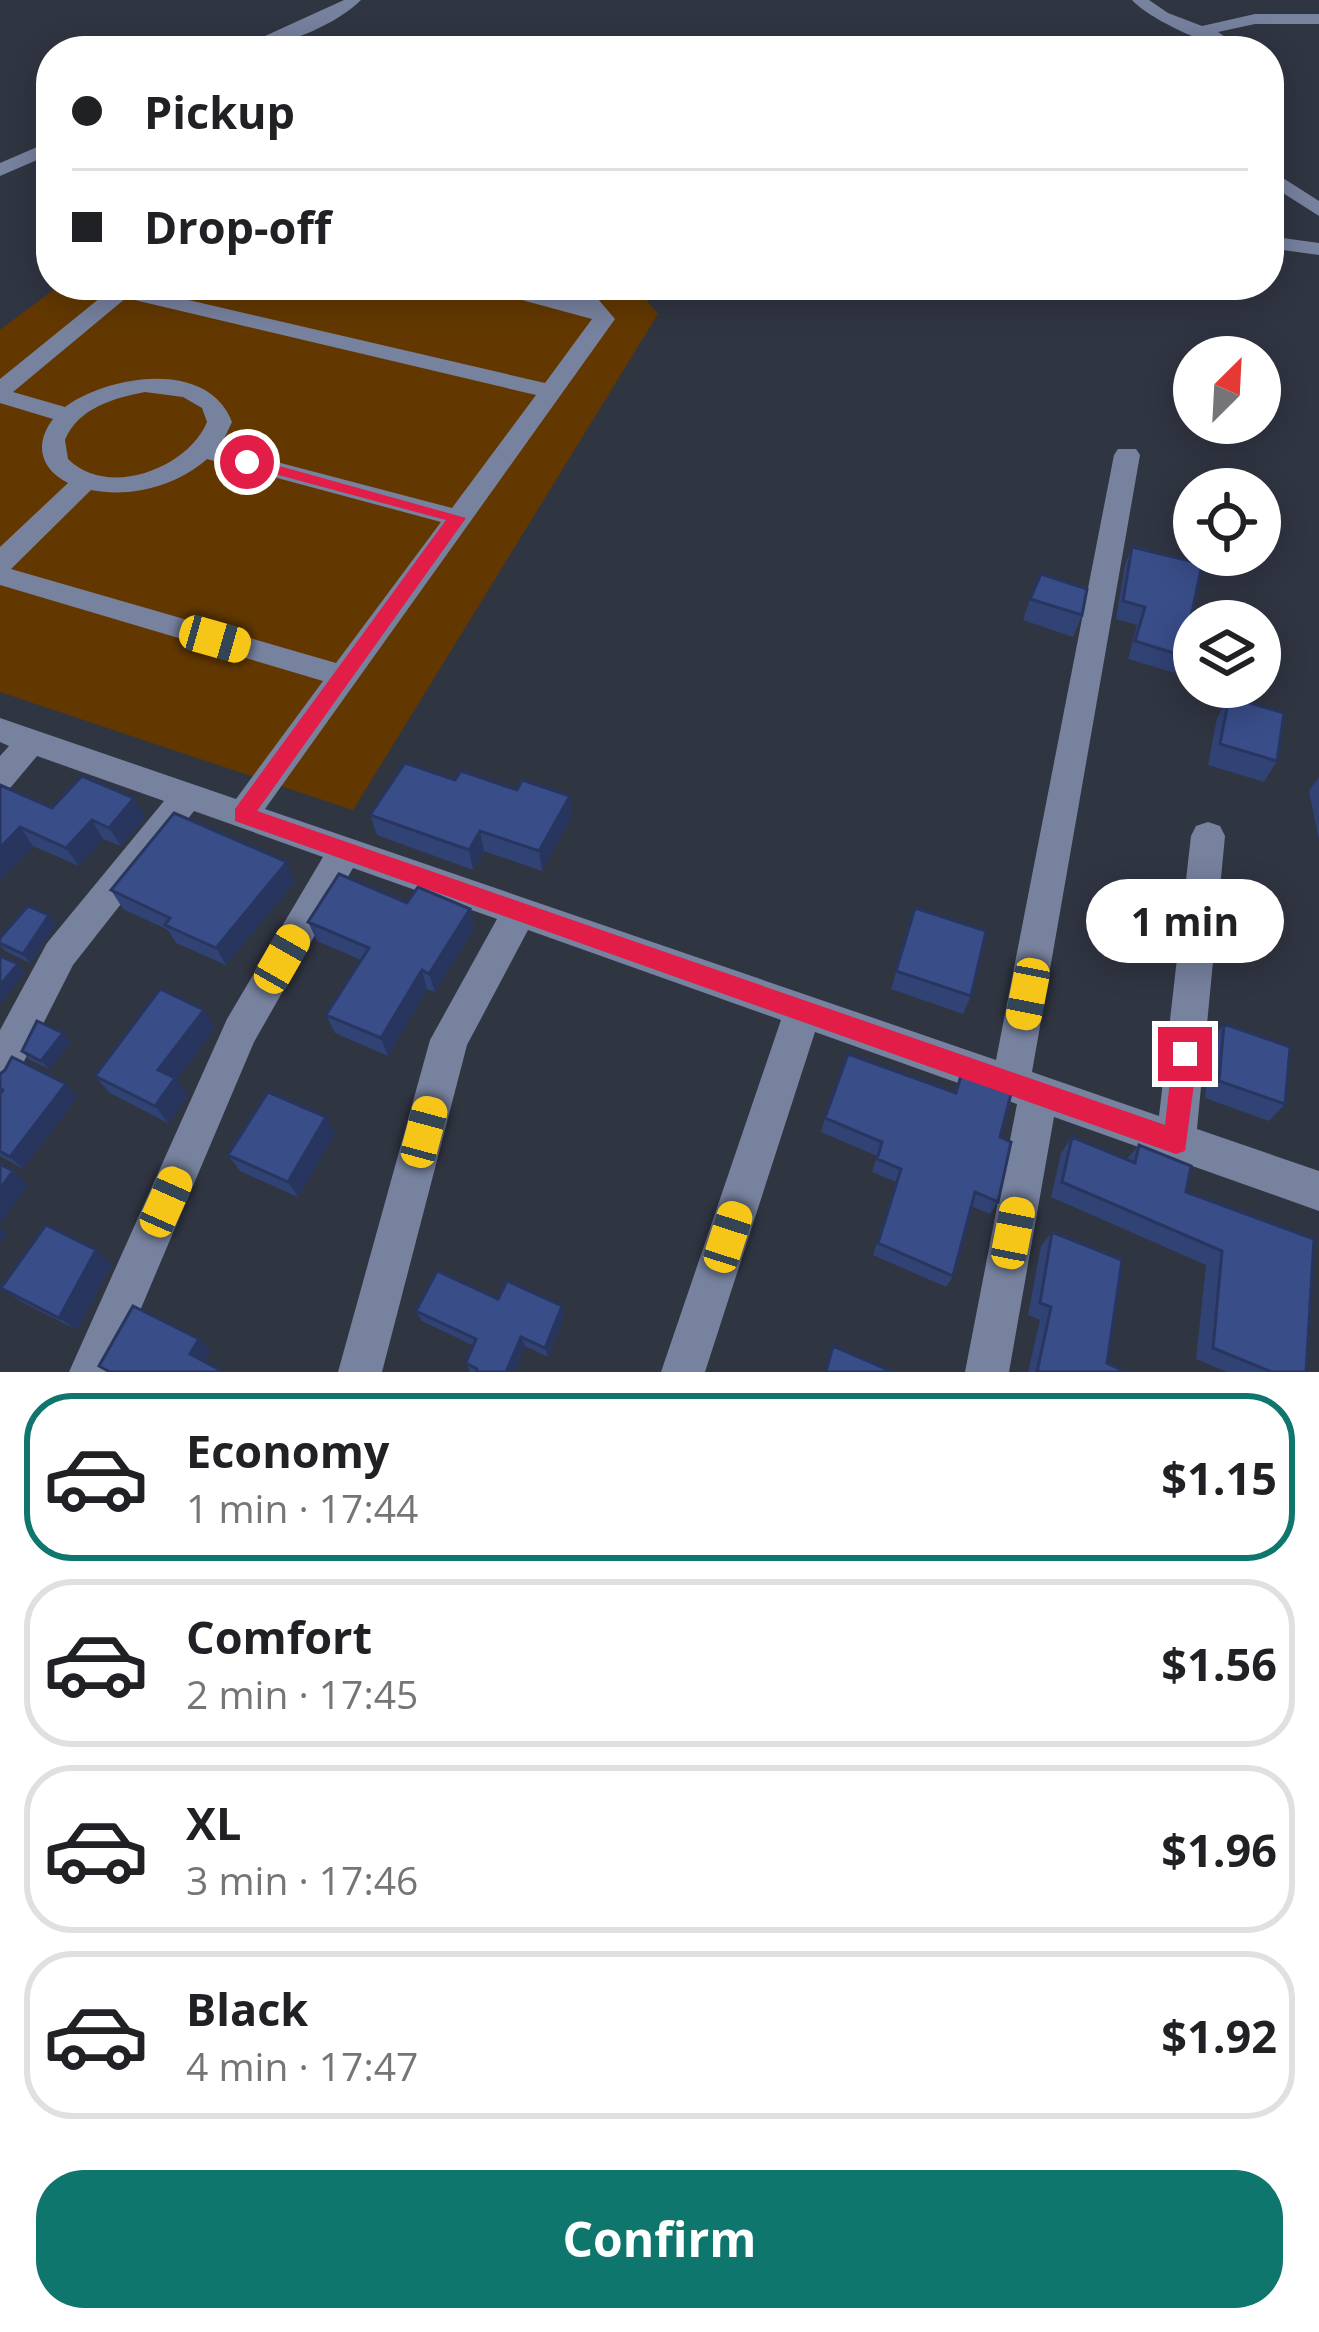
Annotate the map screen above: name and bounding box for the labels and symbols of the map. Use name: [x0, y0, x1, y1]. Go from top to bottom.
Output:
north arrow: [1173, 336, 1281, 444]
route start: [220, 435, 274, 489]
car: [175, 612, 255, 666]
callout: 1 min: [1086, 880, 1284, 964]
car: [248, 919, 316, 999]
car: [1003, 955, 1053, 1033]
route end: [1158, 1027, 1212, 1081]
car: [397, 1093, 451, 1171]
car: [135, 1162, 197, 1242]
car: [988, 1194, 1038, 1272]
car: [700, 1197, 756, 1277]

